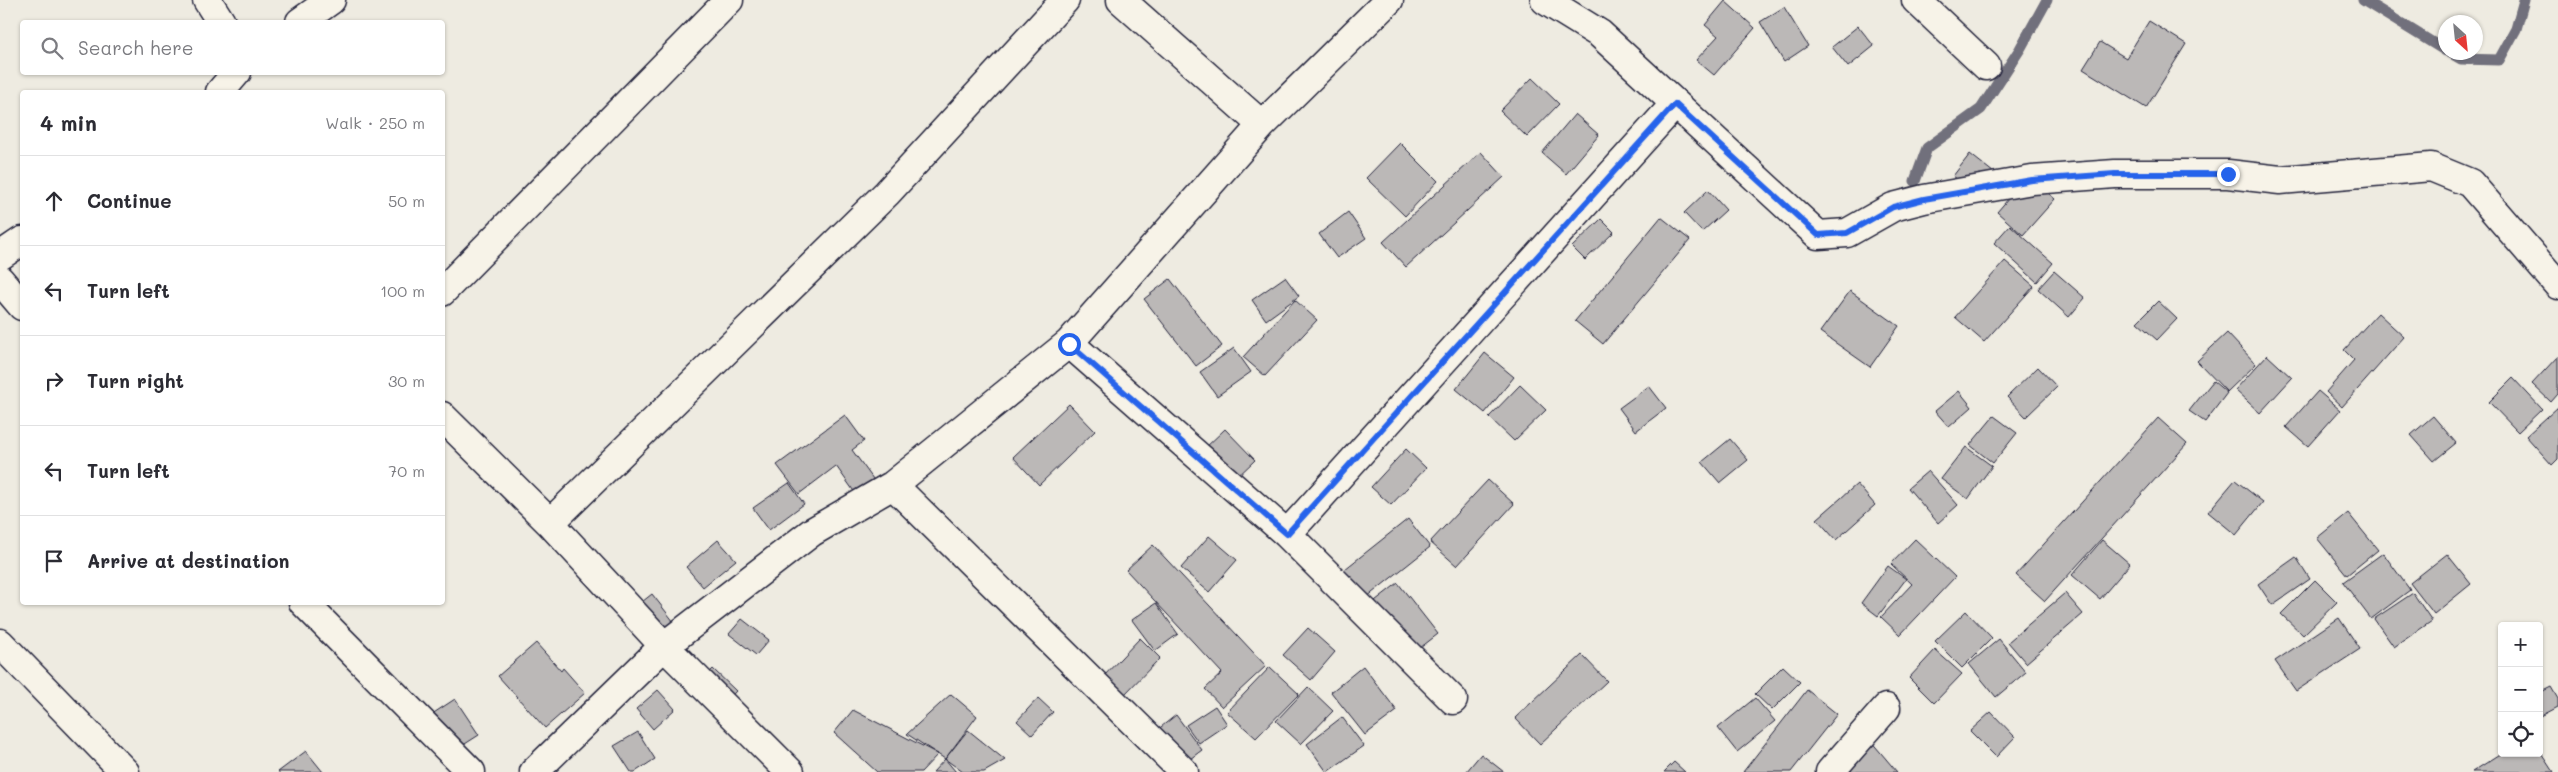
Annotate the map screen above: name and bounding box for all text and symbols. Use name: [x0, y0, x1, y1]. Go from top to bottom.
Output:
north arrow: [2438, 15, 2483, 60]
search box: [20, 20, 445, 75]
icon: search: [38, 34, 66, 62]
text: Search here: [78, 35, 194, 60]
text: 4 min: [40, 109, 97, 136]
text: Walk · 250 m: [325, 112, 425, 133]
route end: [2217, 163, 2240, 186]
icon: ahead: [40, 187, 68, 215]
text: Continue: [87, 188, 172, 213]
text: 50 m: [388, 190, 425, 211]
icon: left: [40, 277, 68, 305]
text: Turn left: [87, 278, 170, 303]
text: 100 m: [380, 280, 425, 301]
route start: [1058, 333, 1081, 356]
icon: right: [40, 367, 68, 395]
text: Turn right: [87, 368, 184, 393]
text: 30 m: [388, 370, 425, 391]
icon: left: [40, 457, 68, 485]
text: Turn left: [87, 458, 170, 483]
text: 70 m: [388, 460, 425, 481]
icon: arrive: [40, 547, 68, 575]
text: Arrive at destination: [87, 548, 290, 573]
map controls: [2498, 622, 2543, 757]
button: +: [2498, 622, 2543, 667]
button: −: [2498, 667, 2543, 712]
button: locate: [2498, 712, 2543, 757]

